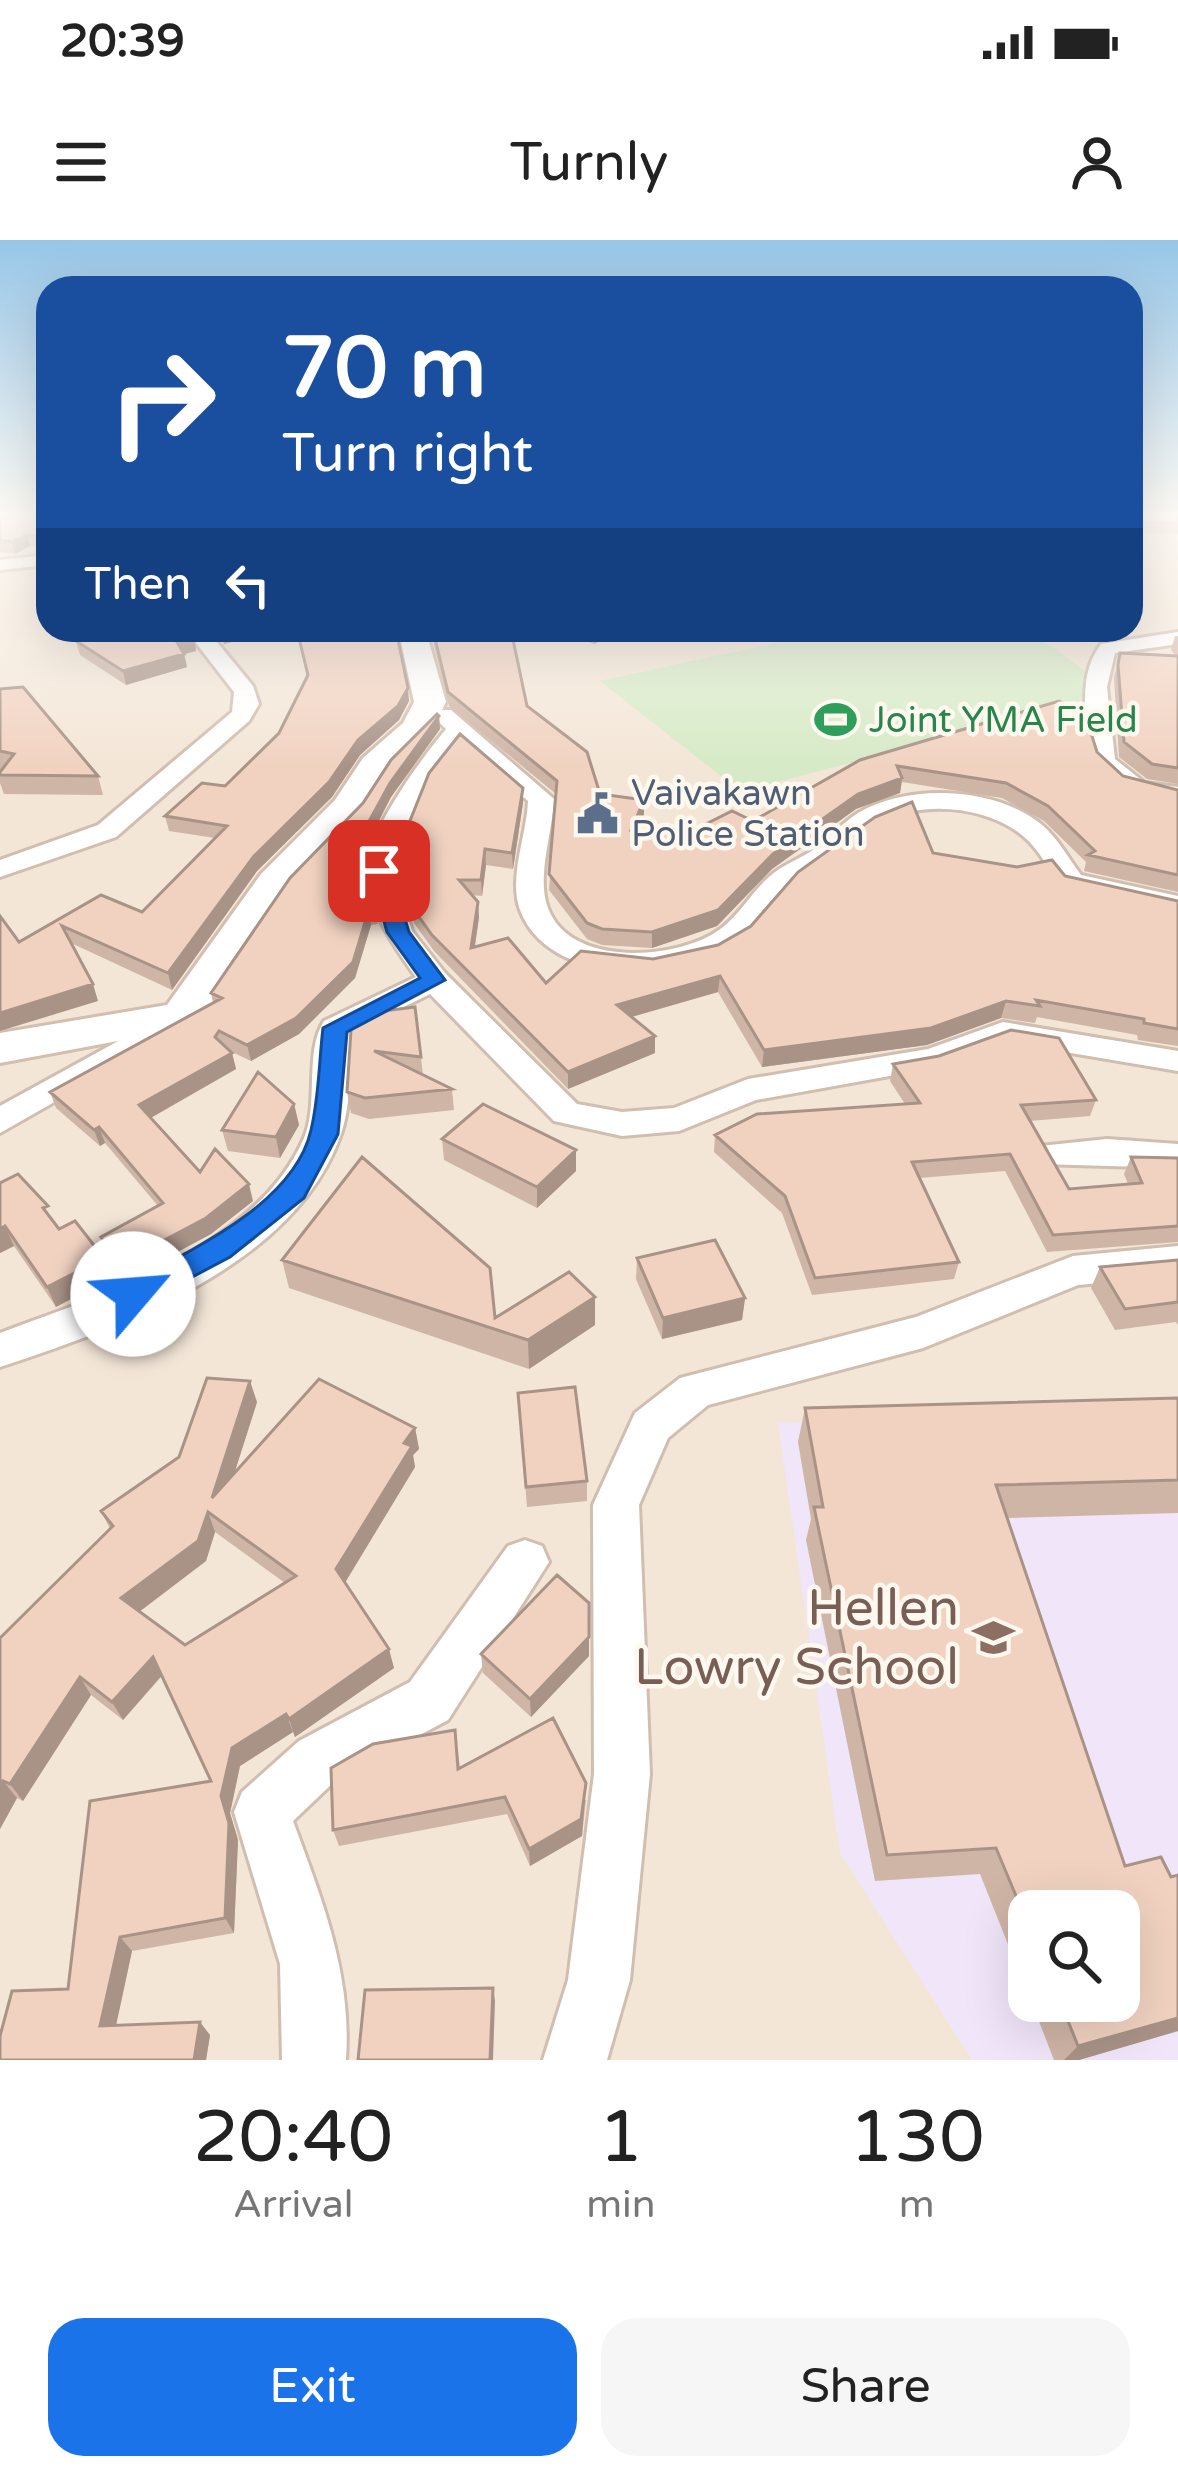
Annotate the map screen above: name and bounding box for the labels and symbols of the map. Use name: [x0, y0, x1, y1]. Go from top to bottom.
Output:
sports icon: Joint YMA Field: [812, 697, 858, 743]
place label: Joint YMA Field: [869, 699, 1138, 742]
place label: Vaivakawn Police Station: [631, 772, 865, 856]
public building icon: Vaivakawn Police Station: [574, 791, 620, 837]
pin: [328, 820, 430, 922]
position arrow: [70, 1231, 196, 1357]
place label: Hellen Lowry School: [634, 1578, 959, 1699]
school or university icon: Hellen Lowry School: [970, 1615, 1016, 1661]

